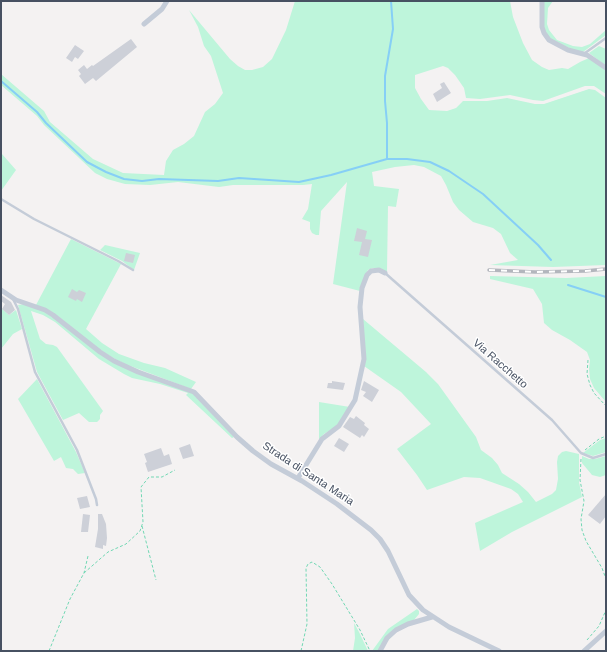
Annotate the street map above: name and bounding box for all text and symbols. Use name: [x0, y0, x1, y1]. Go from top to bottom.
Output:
street label: Via Racchetto: [470, 337, 530, 391]
street label: Strada di Santa Maria: [260, 439, 356, 509]

